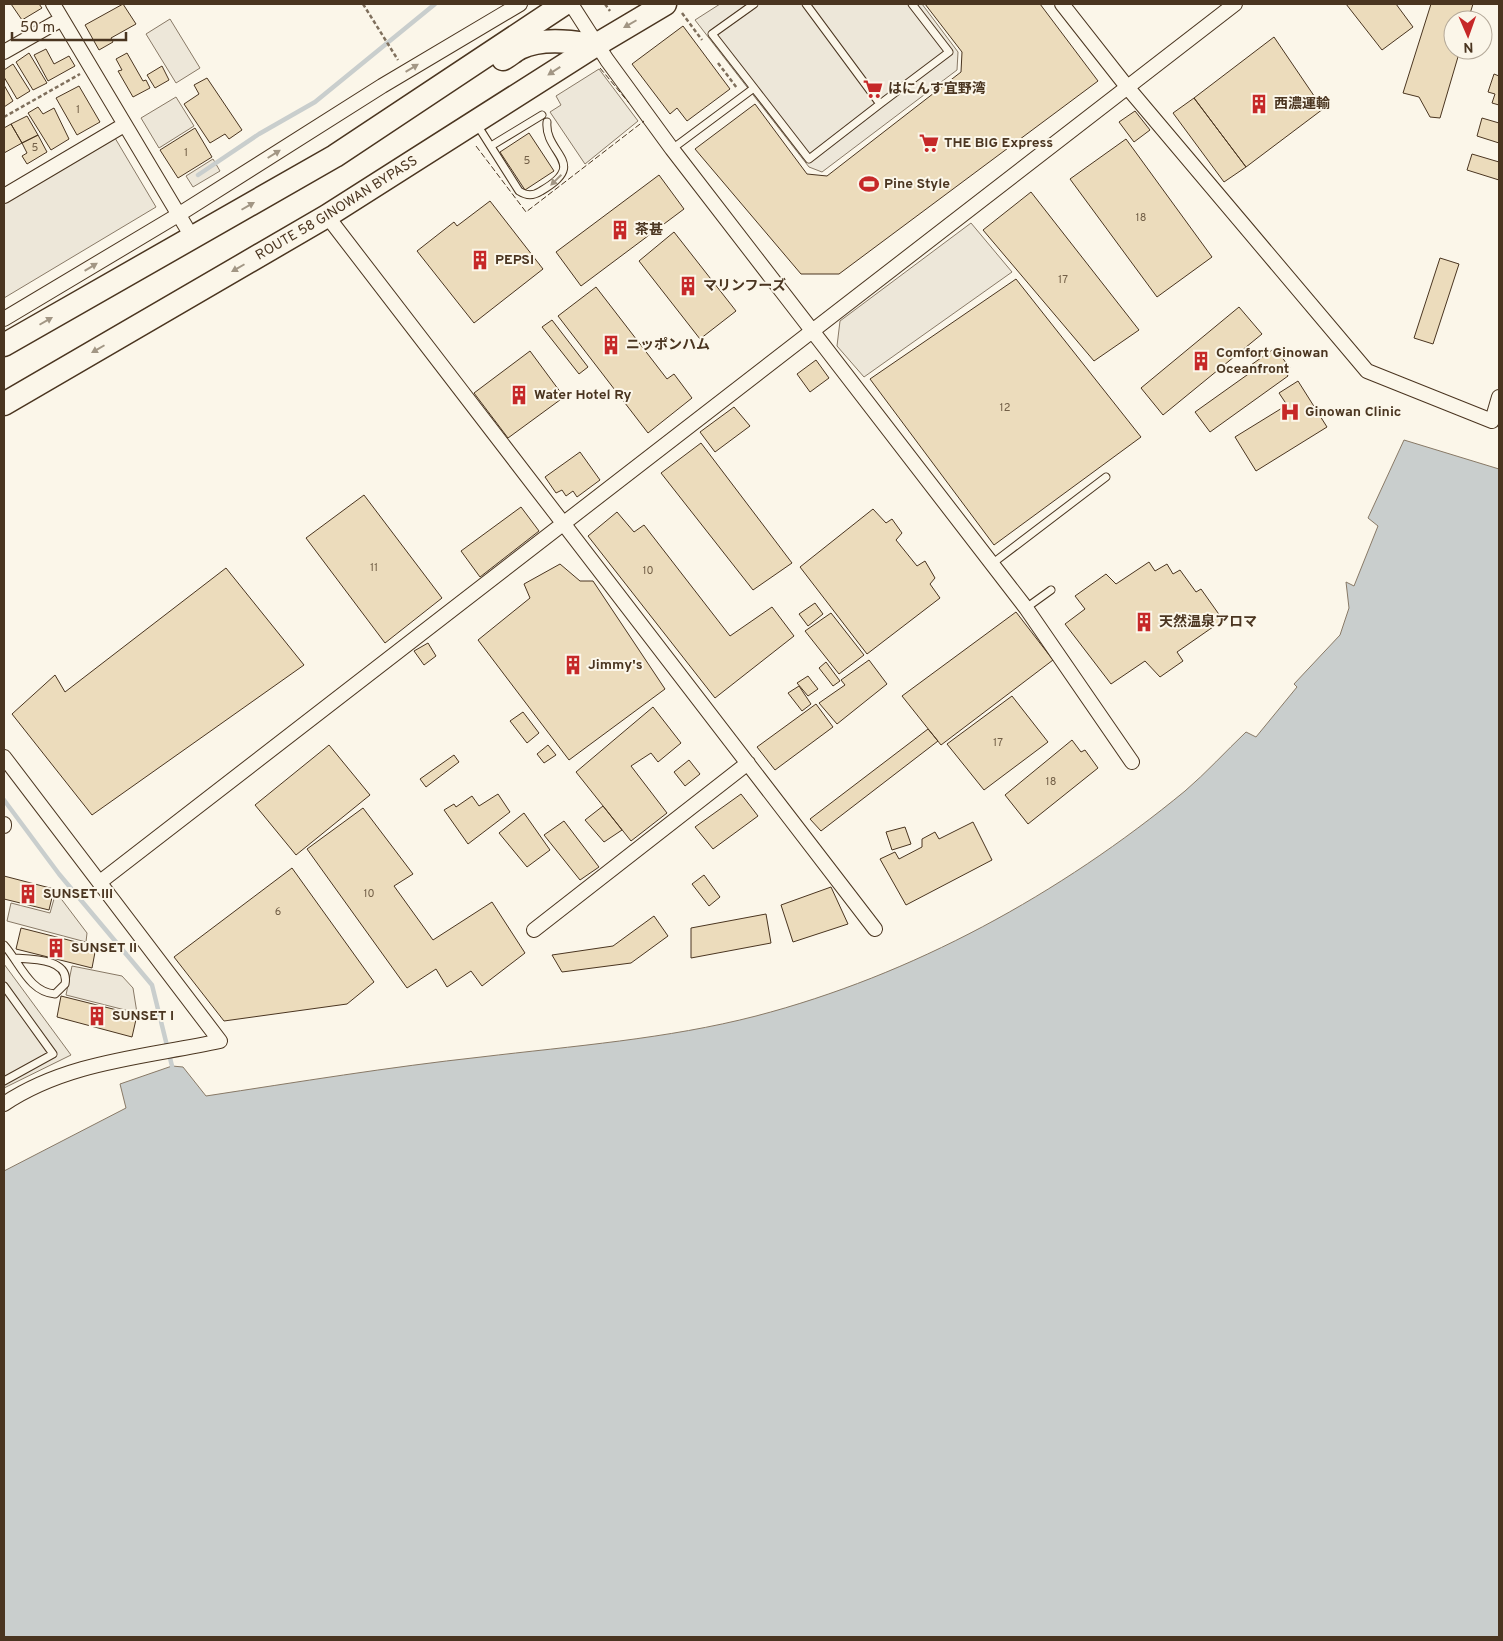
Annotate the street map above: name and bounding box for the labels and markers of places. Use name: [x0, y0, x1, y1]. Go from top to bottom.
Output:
supermarket icon: はにんす宜野湾: [862, 78, 884, 100]
place label: はにんす宜野湾: [888, 81, 986, 98]
building icon: 西濃運輸: [1248, 93, 1270, 115]
place label: 西濃運輸: [1274, 95, 1330, 113]
supermarket icon: THE BIG Express: [918, 132, 940, 154]
place label: THE BIG Express: [944, 135, 1053, 152]
sports icon: Pine Style: [858, 173, 880, 195]
place label: Pine Style: [884, 176, 950, 193]
building icon: 茶甚: [609, 219, 631, 241]
place label: 茶甚: [635, 222, 663, 239]
building icon: PEPSI: [469, 249, 491, 271]
place label: PEPSI: [495, 252, 534, 269]
building icon: マリンフーズ: [677, 275, 699, 297]
place label: マリンフーズ: [703, 277, 786, 295]
building icon: ニッポンハム: [600, 334, 622, 356]
place label: ニッポンハム: [626, 337, 710, 354]
place label: Comfort Ginowan Oceanfront: [1216, 345, 1329, 378]
building icon: Comfort Ginowan Oceanfront: [1190, 350, 1212, 372]
building icon: Water Hotel Ry: [508, 384, 530, 406]
place label: Water Hotel Ry: [534, 387, 632, 404]
hospital icon: Ginowan Clinic: [1279, 401, 1301, 423]
place label: Ginowan Clinic: [1305, 404, 1401, 421]
building icon: 天然温泉アロマ: [1133, 611, 1155, 633]
place label: 天然温泉アロマ: [1159, 613, 1257, 631]
building icon: Jimmy's: [562, 654, 584, 676]
place label: Jimmy's: [588, 657, 643, 674]
building icon: SUNSET III: [17, 883, 39, 905]
place label: SUNSET III: [43, 886, 113, 903]
building icon: SUNSET II: [45, 937, 67, 959]
place label: SUNSET II: [71, 940, 137, 957]
building icon: SUNSET I: [86, 1005, 108, 1027]
place label: SUNSET I: [112, 1008, 174, 1025]

